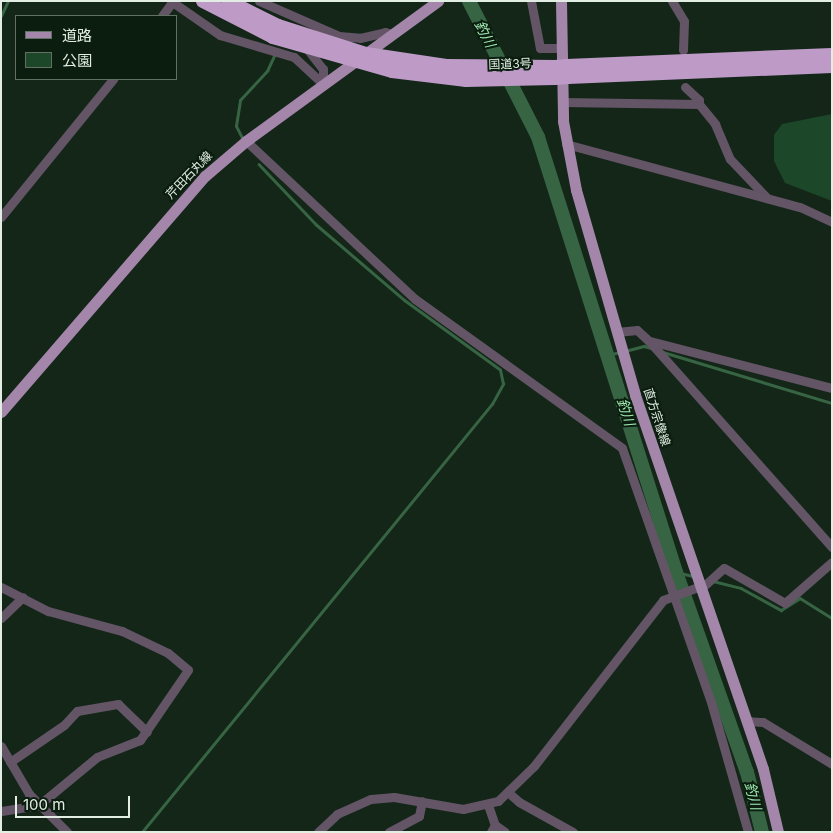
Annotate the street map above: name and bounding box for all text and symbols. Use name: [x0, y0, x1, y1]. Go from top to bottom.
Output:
legend: [15, 15, 178, 80]
water label: 釣川: [471, 18, 499, 50]
text: 道路: [62, 26, 92, 45]
text: 公園: [62, 51, 92, 70]
street label: 国道3号: [488, 56, 532, 72]
street label: 芹田石丸線: [163, 148, 215, 202]
street label: 直方宗像線: [641, 386, 673, 448]
water label: 釣川: [614, 396, 638, 428]
water label: 釣川: [741, 780, 765, 812]
scale bar: [18, 786, 132, 818]
text: 100 m: [23, 795, 65, 814]

